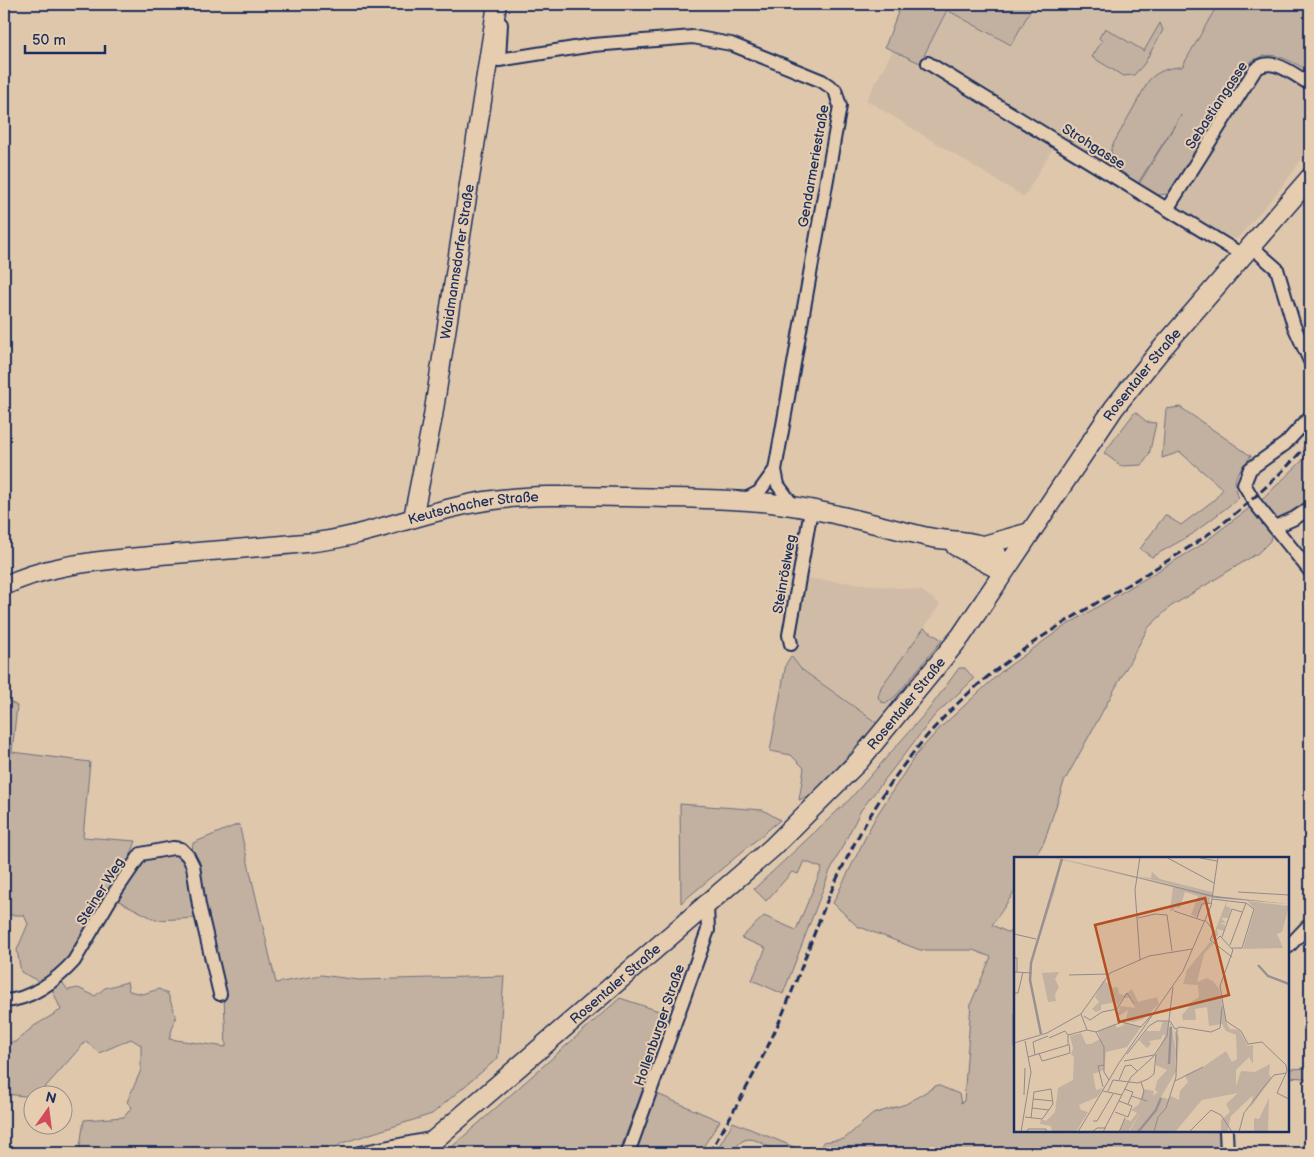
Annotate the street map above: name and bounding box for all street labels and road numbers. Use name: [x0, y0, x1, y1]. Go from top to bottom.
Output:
street label: Sebastiangasse: [1182, 58, 1251, 152]
street label: Gendarmeriestraße: [794, 103, 833, 229]
street label: Strohgasse: [1059, 120, 1129, 173]
street label: Waidmannsdorfer Straße: [437, 183, 478, 341]
street label: Rosentaler Straße: [1100, 325, 1185, 424]
street label: Keutschacher Straße: [406, 488, 539, 528]
street label: Steinröslweg: [769, 533, 800, 615]
street label: Rosentaler Straße: [864, 654, 949, 753]
street label: Steiner Weg: [73, 854, 128, 928]
street label: Rosentaler Straße: [566, 940, 664, 1028]
street label: Hollenburger Straße: [631, 962, 688, 1088]

